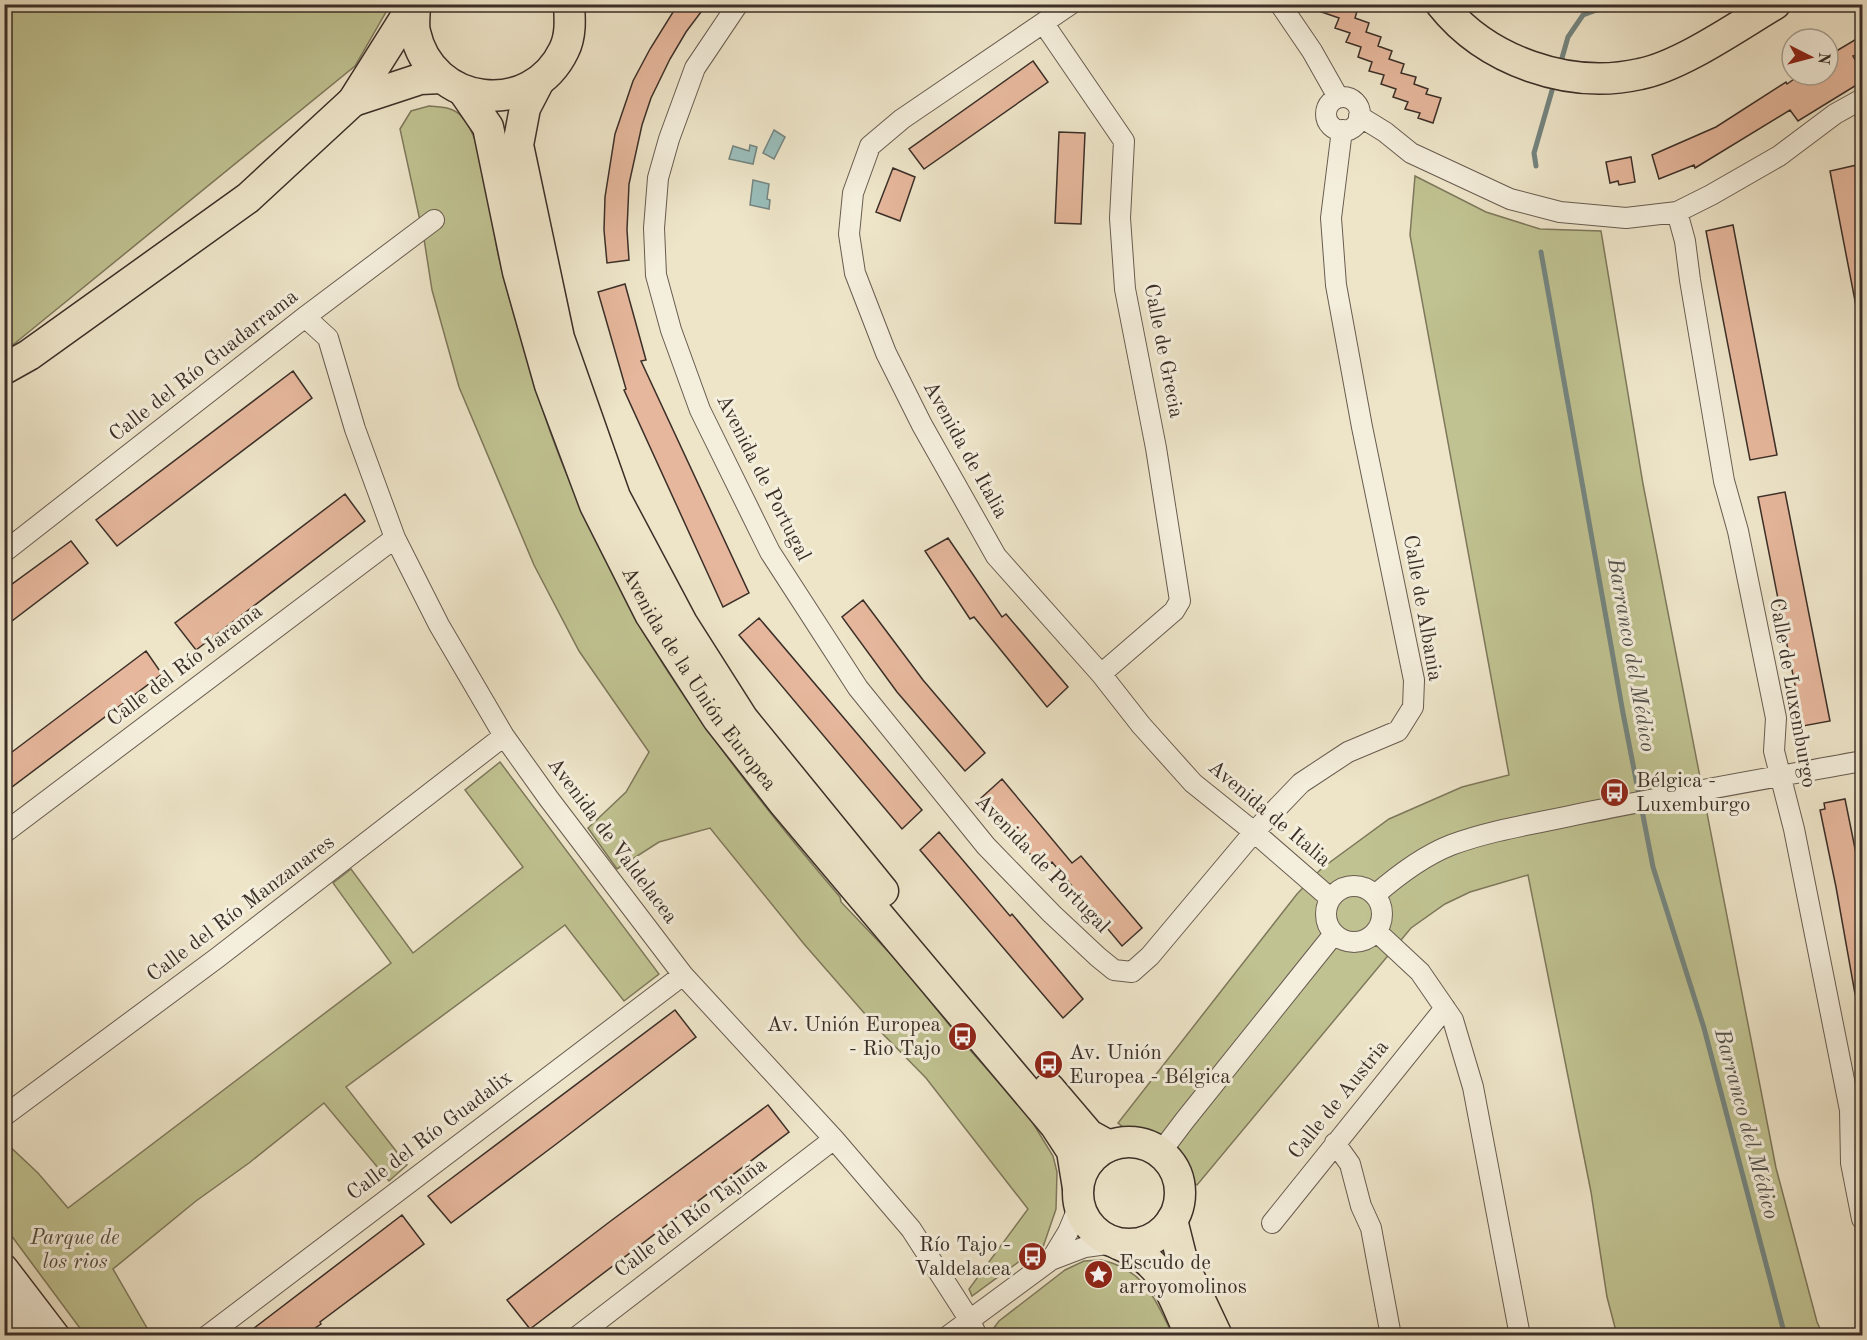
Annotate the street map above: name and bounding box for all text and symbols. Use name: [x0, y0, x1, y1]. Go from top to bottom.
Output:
north arrow: [1780, 27, 1840, 87]
text: N: [1814, 51, 1832, 66]
street label: Calle de Grecia: [1140, 282, 1186, 420]
street label: Calle del Río Guadarrama: [106, 286, 302, 446]
street label: Avenida de Italia: [919, 378, 1011, 522]
street label: Avenida de Portugal: [712, 392, 814, 565]
street label: Calle de Albania: [1399, 533, 1445, 683]
water label: Barranco del Médico: [1603, 555, 1659, 754]
street label: Avenida de la Unión Europea: [618, 564, 780, 795]
street label: Calle de Luxemburgo: [1765, 597, 1819, 789]
street label: Calle del Río Jarama: [104, 601, 266, 731]
street label: Avenida de Valdelacea: [543, 754, 681, 928]
street label: Avenida de Italia: [1204, 757, 1334, 871]
place label: Bélgica - Luxemburgo: [1636, 771, 1750, 816]
bus stop icon: Bélgica - Luxemburgo: [1599, 777, 1631, 809]
street label: Avenida de Portugal: [971, 791, 1113, 937]
street label: Calle del Río Manzanares: [143, 832, 339, 986]
place label: Av. Unión Europea - Rio Tajo: [767, 1015, 941, 1060]
bus stop icon: Av. Unión Europea - Rio Tajo: [946, 1021, 978, 1053]
water label: Barranco del Médico: [1710, 1025, 1782, 1222]
street label: Calle de Austria: [1285, 1037, 1393, 1163]
place label: Av. Unión Europea - Bélgica: [1069, 1043, 1231, 1088]
bus stop icon: Av. Unión Europea - Bélgica: [1032, 1049, 1064, 1081]
street label: Calle del Río Guadalix: [343, 1067, 517, 1205]
street label: Calle del Río Tajuña: [611, 1154, 771, 1282]
park label: Parque de los rios: [29, 1228, 120, 1273]
place label: Río Tajo - Valdelacea: [915, 1235, 1011, 1280]
bus stop icon: Río Tajo - Valdelacea: [1016, 1241, 1048, 1273]
place label: Escudo de arroyomolinos: [1119, 1253, 1247, 1298]
place icon: Escudo de arroyomolinos: [1082, 1259, 1114, 1291]

